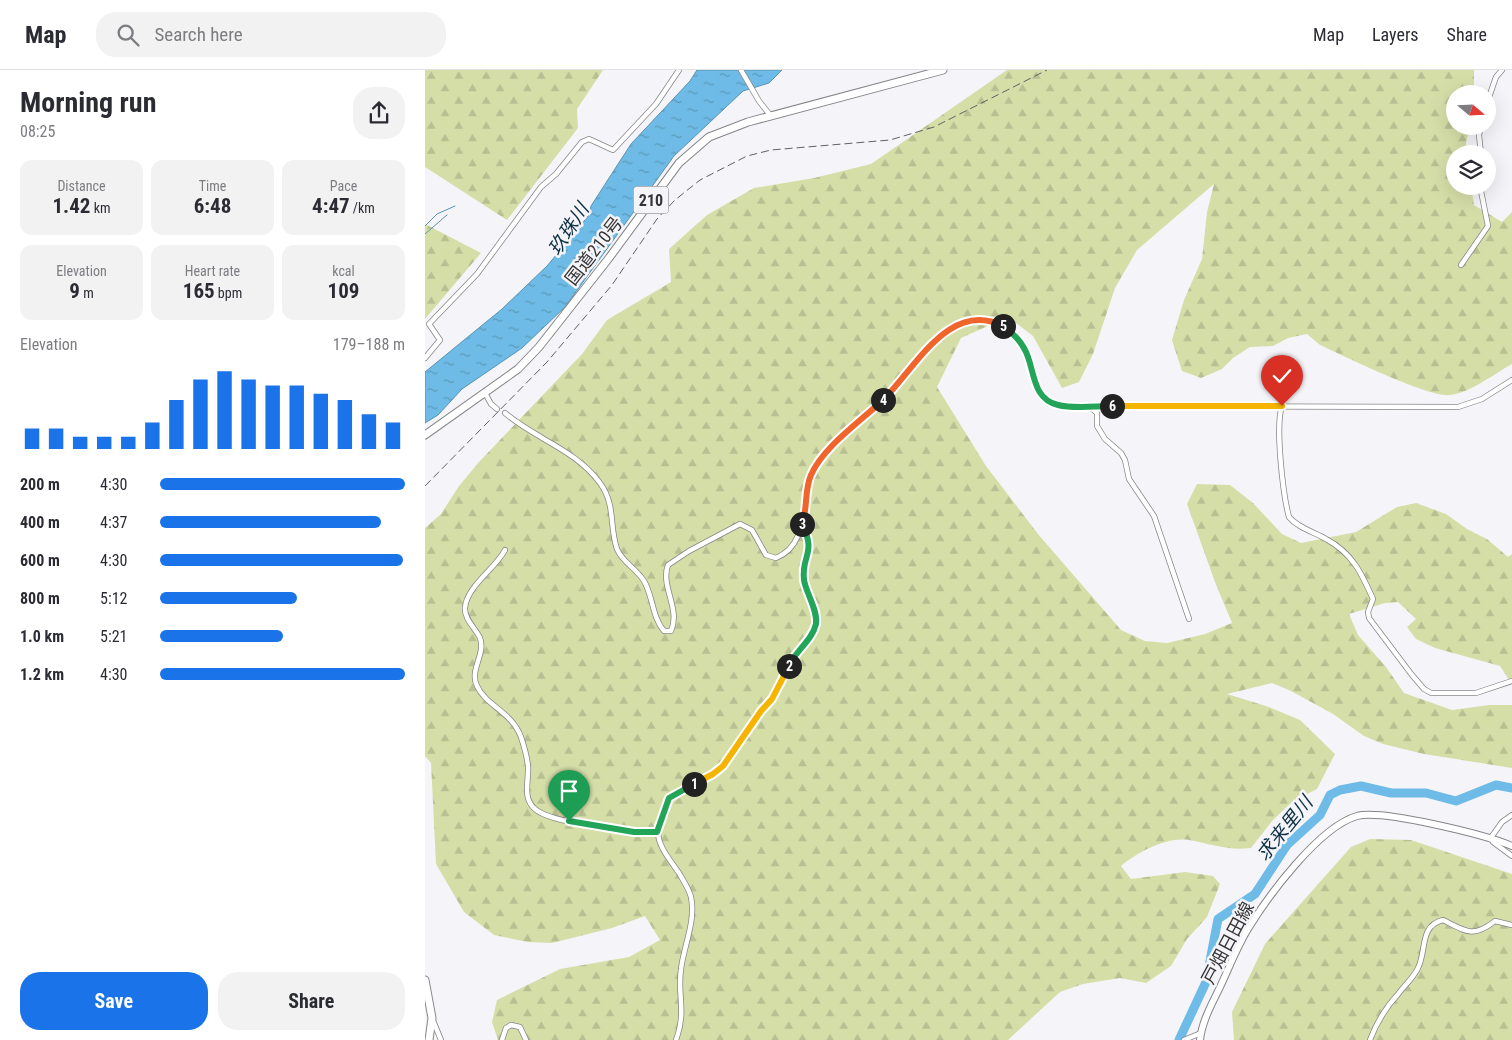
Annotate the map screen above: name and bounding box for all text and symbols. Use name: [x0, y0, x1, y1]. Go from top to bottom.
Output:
search box: [96, 12, 446, 57]
text: Map: [25, 21, 66, 49]
icon: search: [114, 21, 142, 49]
text: Search here: [154, 23, 243, 46]
text: Map: [1313, 24, 1344, 45]
text: Layers: [1372, 24, 1419, 45]
text: Share: [1447, 24, 1487, 45]
north arrow: [1446, 85, 1496, 135]
map controls: [1446, 85, 1496, 195]
text: Morning run: [20, 86, 156, 119]
button: share: [353, 87, 405, 139]
text: 08:25: [20, 122, 55, 141]
button: layers: [1446, 145, 1496, 195]
text: Distance: [57, 178, 106, 194]
text: Time: [199, 178, 226, 194]
text: Pace: [330, 178, 357, 194]
road number: 210: [633, 186, 669, 214]
text: 1.42: [52, 194, 90, 218]
text: 6:48: [194, 194, 231, 218]
text: 4:47: [312, 194, 350, 218]
water label: 玖珠川: [543, 197, 595, 259]
text: km: [90, 200, 111, 216]
text: /km: [350, 200, 375, 216]
street label: 国道210号: [560, 212, 627, 289]
text: Elevation: [56, 263, 107, 279]
text: Heart rate: [185, 263, 240, 279]
text: kcal: [332, 263, 355, 279]
text: 9: [69, 279, 80, 303]
text: 165: [183, 279, 215, 303]
text: 109: [328, 279, 359, 303]
text: m: [80, 285, 94, 301]
text: bpm: [215, 285, 242, 301]
pin: 5: [991, 314, 1015, 338]
text: 5: [1000, 318, 1007, 334]
text: Elevation: [20, 335, 78, 354]
text: 179–188 m: [333, 335, 405, 354]
pin: [1261, 355, 1303, 406]
icon: check: [1268, 362, 1296, 390]
pin: 4: [871, 388, 895, 412]
text: 4: [880, 392, 887, 408]
pin: 6: [1099, 394, 1125, 418]
text: 6: [1109, 398, 1116, 414]
text: 200 m: [20, 475, 60, 494]
text: 4:30: [100, 475, 127, 494]
pin: 3: [789, 512, 815, 536]
text: 400 m: [20, 513, 60, 532]
text: 4:37: [100, 513, 127, 532]
text: 3: [799, 516, 806, 532]
text: 600 m: [20, 551, 60, 570]
text: 4:30: [100, 551, 127, 570]
text: 800 m: [20, 589, 60, 608]
text: 5:12: [100, 589, 127, 608]
text: 1.0 km: [20, 627, 64, 646]
text: 5:21: [100, 627, 127, 646]
pin: 2: [777, 654, 801, 678]
text: 2: [786, 658, 793, 674]
text: 1.2 km: [20, 665, 64, 684]
text: 4:30: [100, 665, 127, 684]
pin: [548, 770, 590, 821]
pin: 1: [681, 772, 707, 796]
text: 1: [691, 776, 698, 792]
icon: arrive: [555, 777, 583, 805]
water label: 求来里川: [1252, 790, 1318, 865]
street label: 戸畑日田線: [1197, 898, 1258, 987]
button: Save: [20, 972, 208, 1030]
button: Share: [218, 972, 405, 1030]

